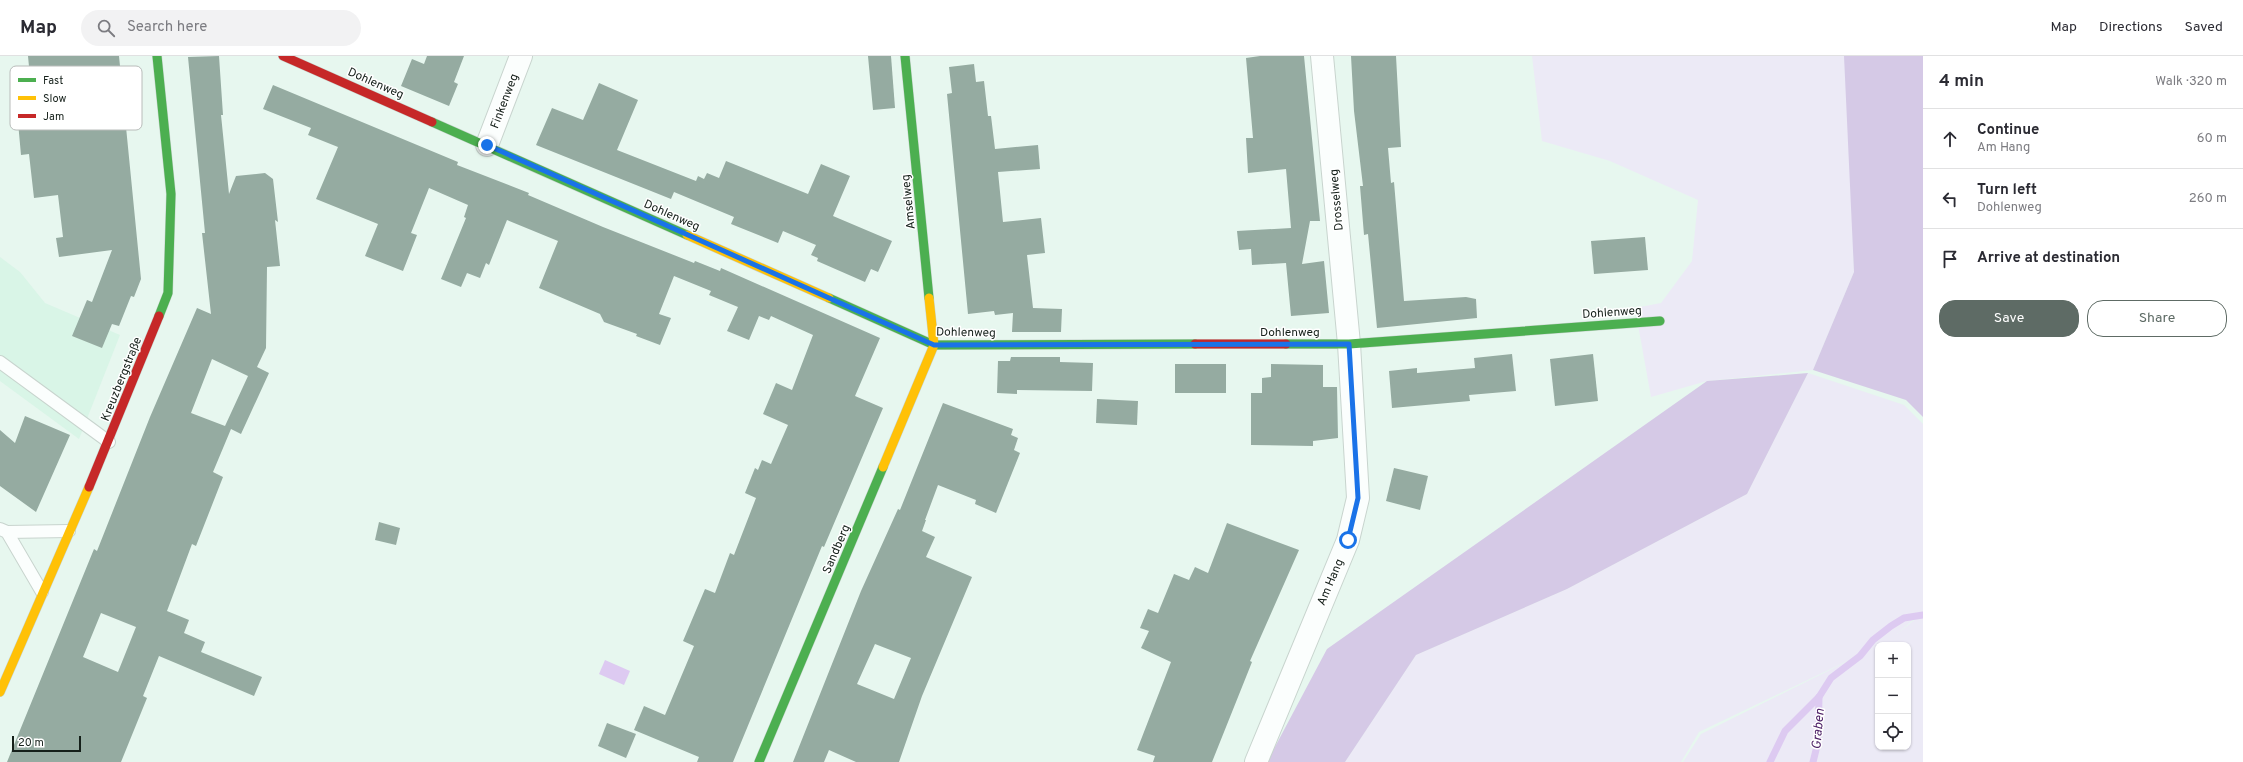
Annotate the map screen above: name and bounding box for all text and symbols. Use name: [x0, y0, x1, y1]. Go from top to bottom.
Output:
search box: [81, 10, 361, 46]
text: Map: [20, 16, 57, 40]
icon: search: [95, 17, 117, 39]
text: Search here: [127, 18, 207, 37]
text: Map: [2051, 19, 2077, 36]
text: Directions: [2099, 19, 2163, 36]
text: Saved: [2185, 19, 2223, 36]
street label: Dohlenweg: [345, 64, 406, 103]
legend: [10, 66, 142, 130]
text: 4 min: [1939, 71, 1984, 93]
street label: Finkenweg: [487, 72, 523, 131]
text: Fast: [43, 74, 63, 88]
text: Walk · 320 m: [2155, 74, 2227, 90]
text: Slow: [43, 92, 66, 106]
text: Jam: [43, 110, 64, 124]
text: Continue: [1977, 121, 2039, 140]
icon: ahead: [1939, 128, 1961, 150]
text: 60 m: [2197, 131, 2227, 147]
route end: [478, 136, 496, 154]
text: Am Hang: [1977, 140, 2030, 156]
street label: Drosselweg: [1326, 168, 1348, 231]
street label: Amselweg: [898, 174, 920, 230]
text: Turn left: [1977, 181, 2037, 200]
icon: left: [1939, 188, 1961, 210]
text: 260 m: [2189, 191, 2227, 207]
street label: Dohlenweg: [641, 196, 702, 235]
text: Dohlenweg: [1977, 200, 2042, 216]
icon: arrive: [1939, 248, 1961, 270]
text: Arrive at destination: [1977, 249, 2120, 268]
button: Save: [1939, 300, 2079, 337]
button: Share: [2087, 300, 2227, 337]
street label: Dohlenweg: [1582, 303, 1642, 323]
street label: Dohlenweg: [936, 324, 996, 342]
street label: Dohlenweg: [1260, 325, 1320, 341]
street label: Kreuzbergstraße: [98, 335, 146, 424]
street label: Sandberg: [819, 522, 854, 576]
route start: [1339, 531, 1357, 549]
street label: Am Hang: [1314, 557, 1348, 608]
map controls: [1875, 642, 1911, 750]
button: +: [1875, 642, 1911, 678]
button: −: [1875, 678, 1911, 714]
water label: Graben: [1809, 708, 1829, 750]
button: locate: [1875, 714, 1911, 750]
scale bar: [12, 734, 81, 753]
text: 20 m: [18, 736, 44, 750]

